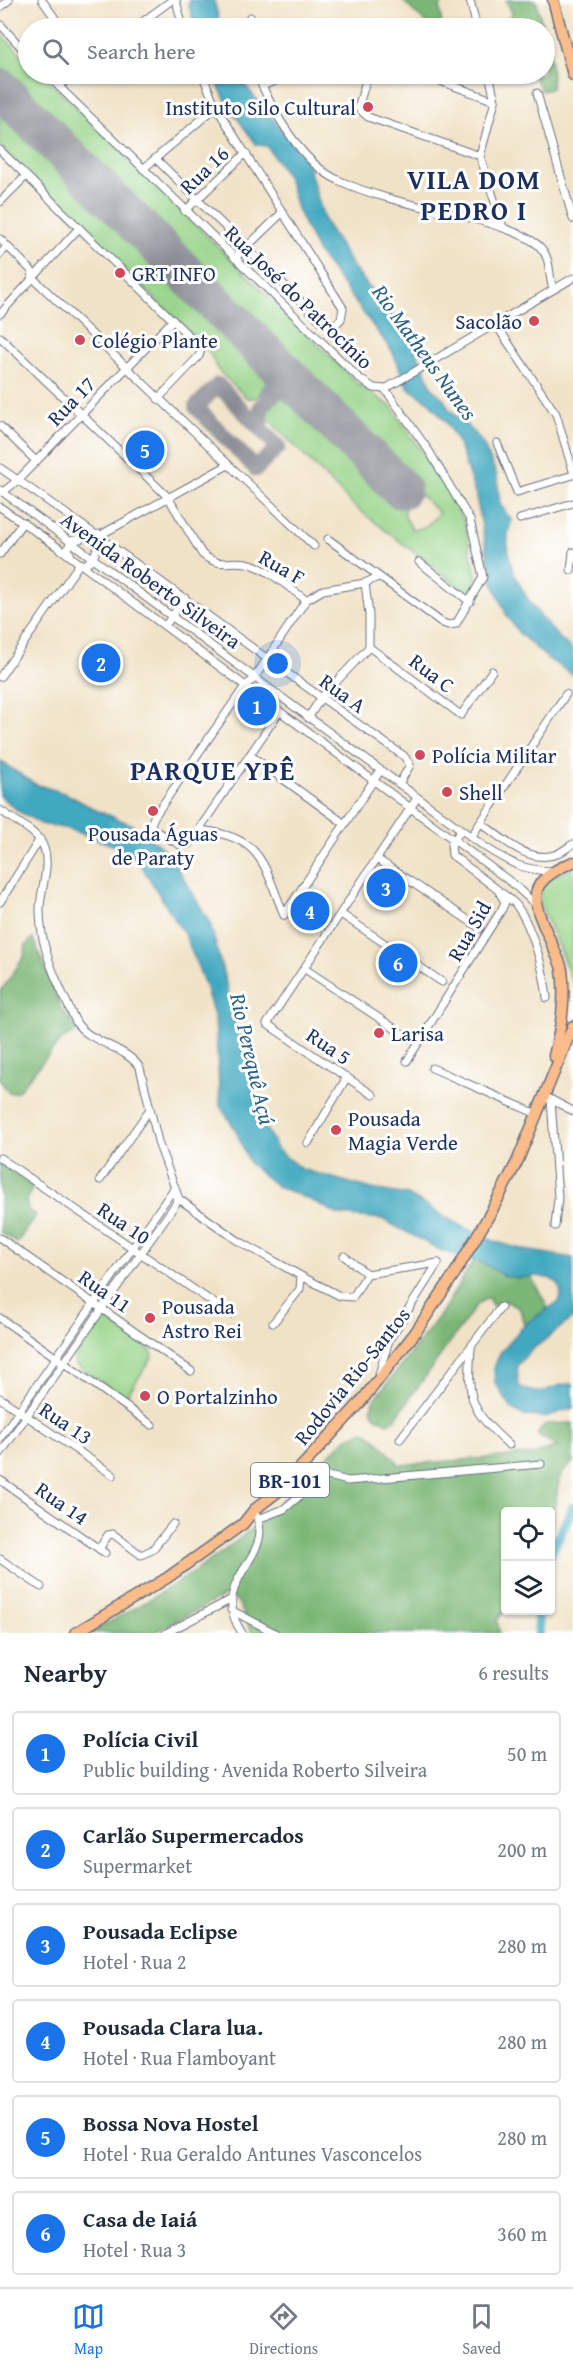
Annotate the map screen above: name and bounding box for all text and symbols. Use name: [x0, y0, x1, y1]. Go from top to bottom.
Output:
search box: [18, 18, 555, 84]
icon: search: [39, 35, 72, 68]
text: Search here: [87, 35, 196, 67]
place label: Instituto Silo Cultural: [165, 92, 356, 123]
marker: Instituto Silo Cultural: [361, 100, 375, 114]
street label: Rua 16: [172, 139, 236, 201]
district label: VILA DOM PEDRO I: [407, 159, 541, 230]
street label: Rua José do Patrocínio: [218, 218, 380, 376]
place label: GRT INFO: [132, 258, 216, 289]
marker: GRT INFO: [113, 266, 127, 280]
water label: Rio Matheus Nunes: [364, 277, 485, 427]
place label: Sacolão: [455, 306, 522, 337]
marker: Sacolão: [527, 314, 541, 328]
place label: Colégio Plante: [92, 325, 218, 356]
marker: Colégio Plante: [73, 333, 87, 347]
street label: Rua 17: [40, 369, 102, 433]
pin: 5: [126, 428, 164, 472]
street label: Avenida Roberto Silveira: [55, 504, 248, 656]
street label: Rua F: [253, 542, 311, 592]
pin: 2: [82, 640, 120, 686]
street label: Rua C: [403, 646, 461, 700]
your location: [263, 649, 292, 678]
street label: Rua A: [313, 666, 373, 721]
pin: 1: [238, 684, 276, 728]
place label: Polícia Militar: [432, 740, 557, 771]
marker: Polícia Militar: [413, 748, 427, 762]
district label: PARQUE YPÊ: [130, 750, 296, 790]
place label: Shell: [459, 777, 503, 808]
marker: Shell: [440, 785, 454, 799]
marker: Pousada Águas de Paraty: [146, 804, 160, 818]
place label: Pousada Águas de Paraty: [88, 818, 218, 873]
pin: 3: [366, 866, 406, 910]
pin: 4: [290, 888, 330, 934]
street label: Rua Sid: [439, 894, 499, 967]
pin: 6: [378, 940, 418, 986]
water label: Rio Perequê Açú: [222, 989, 284, 1128]
place label: Larisa: [391, 1018, 444, 1049]
street label: Rua 5: [300, 1020, 358, 1072]
marker: Larisa: [372, 1026, 386, 1040]
place label: Pousada Magia Verde: [348, 1103, 458, 1158]
marker: Pousada Magia Verde: [329, 1123, 343, 1137]
street label: Rua 10: [91, 1194, 157, 1252]
street label: Rua 11: [72, 1262, 138, 1320]
place label: Pousada Astro Rei: [162, 1291, 242, 1346]
street label: Rodovia Rio-Santos: [287, 1300, 417, 1452]
marker: Pousada Astro Rei: [143, 1311, 157, 1325]
place label: O Portalzinho: [157, 1381, 278, 1412]
marker: O Portalzinho: [138, 1389, 152, 1403]
street label: Rua 13: [33, 1394, 99, 1452]
road number: BR-101: [251, 1463, 329, 1497]
street label: Rua 14: [29, 1474, 95, 1532]
map controls: [501, 1507, 555, 1615]
button: locate: [501, 1507, 555, 1561]
button: layers: [501, 1561, 555, 1615]
text: Nearby: [24, 1653, 107, 1692]
text: 6 results: [478, 1658, 549, 1687]
text: Polícia Civil: [83, 1723, 198, 1755]
text: 1: [40, 1739, 51, 1768]
text: 50 m: [507, 1739, 547, 1768]
text: Public building · Avenida Roberto Silveira: [83, 1755, 427, 1784]
text: Carlão Supermercados: [83, 1819, 304, 1851]
text: 2: [40, 1835, 51, 1864]
text: 200 m: [497, 1835, 547, 1864]
text: Supermarket: [83, 1851, 192, 1880]
text: Pousada Eclipse: [83, 1915, 238, 1947]
text: 3: [40, 1931, 51, 1960]
text: 280 m: [497, 1931, 547, 1960]
text: Hotel · Rua 2: [83, 1947, 187, 1976]
text: Pousada Clara lua.: [83, 2011, 263, 2043]
text: 4: [40, 2027, 51, 2056]
text: 280 m: [497, 2027, 547, 2056]
text: Hotel · Rua Flamboyant: [83, 2043, 276, 2072]
text: Bossa Nova Hostel: [83, 2107, 259, 2139]
text: 5: [40, 2123, 51, 2152]
text: 280 m: [497, 2123, 547, 2152]
text: Hotel · Rua Geraldo Antunes Vasconcelos: [83, 2139, 422, 2168]
text: Casa de Iaiá: [83, 2203, 197, 2235]
text: 6: [40, 2219, 51, 2248]
text: 360 m: [497, 2219, 547, 2248]
text: Hotel · Rua 3: [83, 2235, 187, 2264]
tab: Map: [72, 2300, 105, 2360]
tab: Directions: [249, 2300, 318, 2360]
tab: Saved: [462, 2300, 501, 2360]

